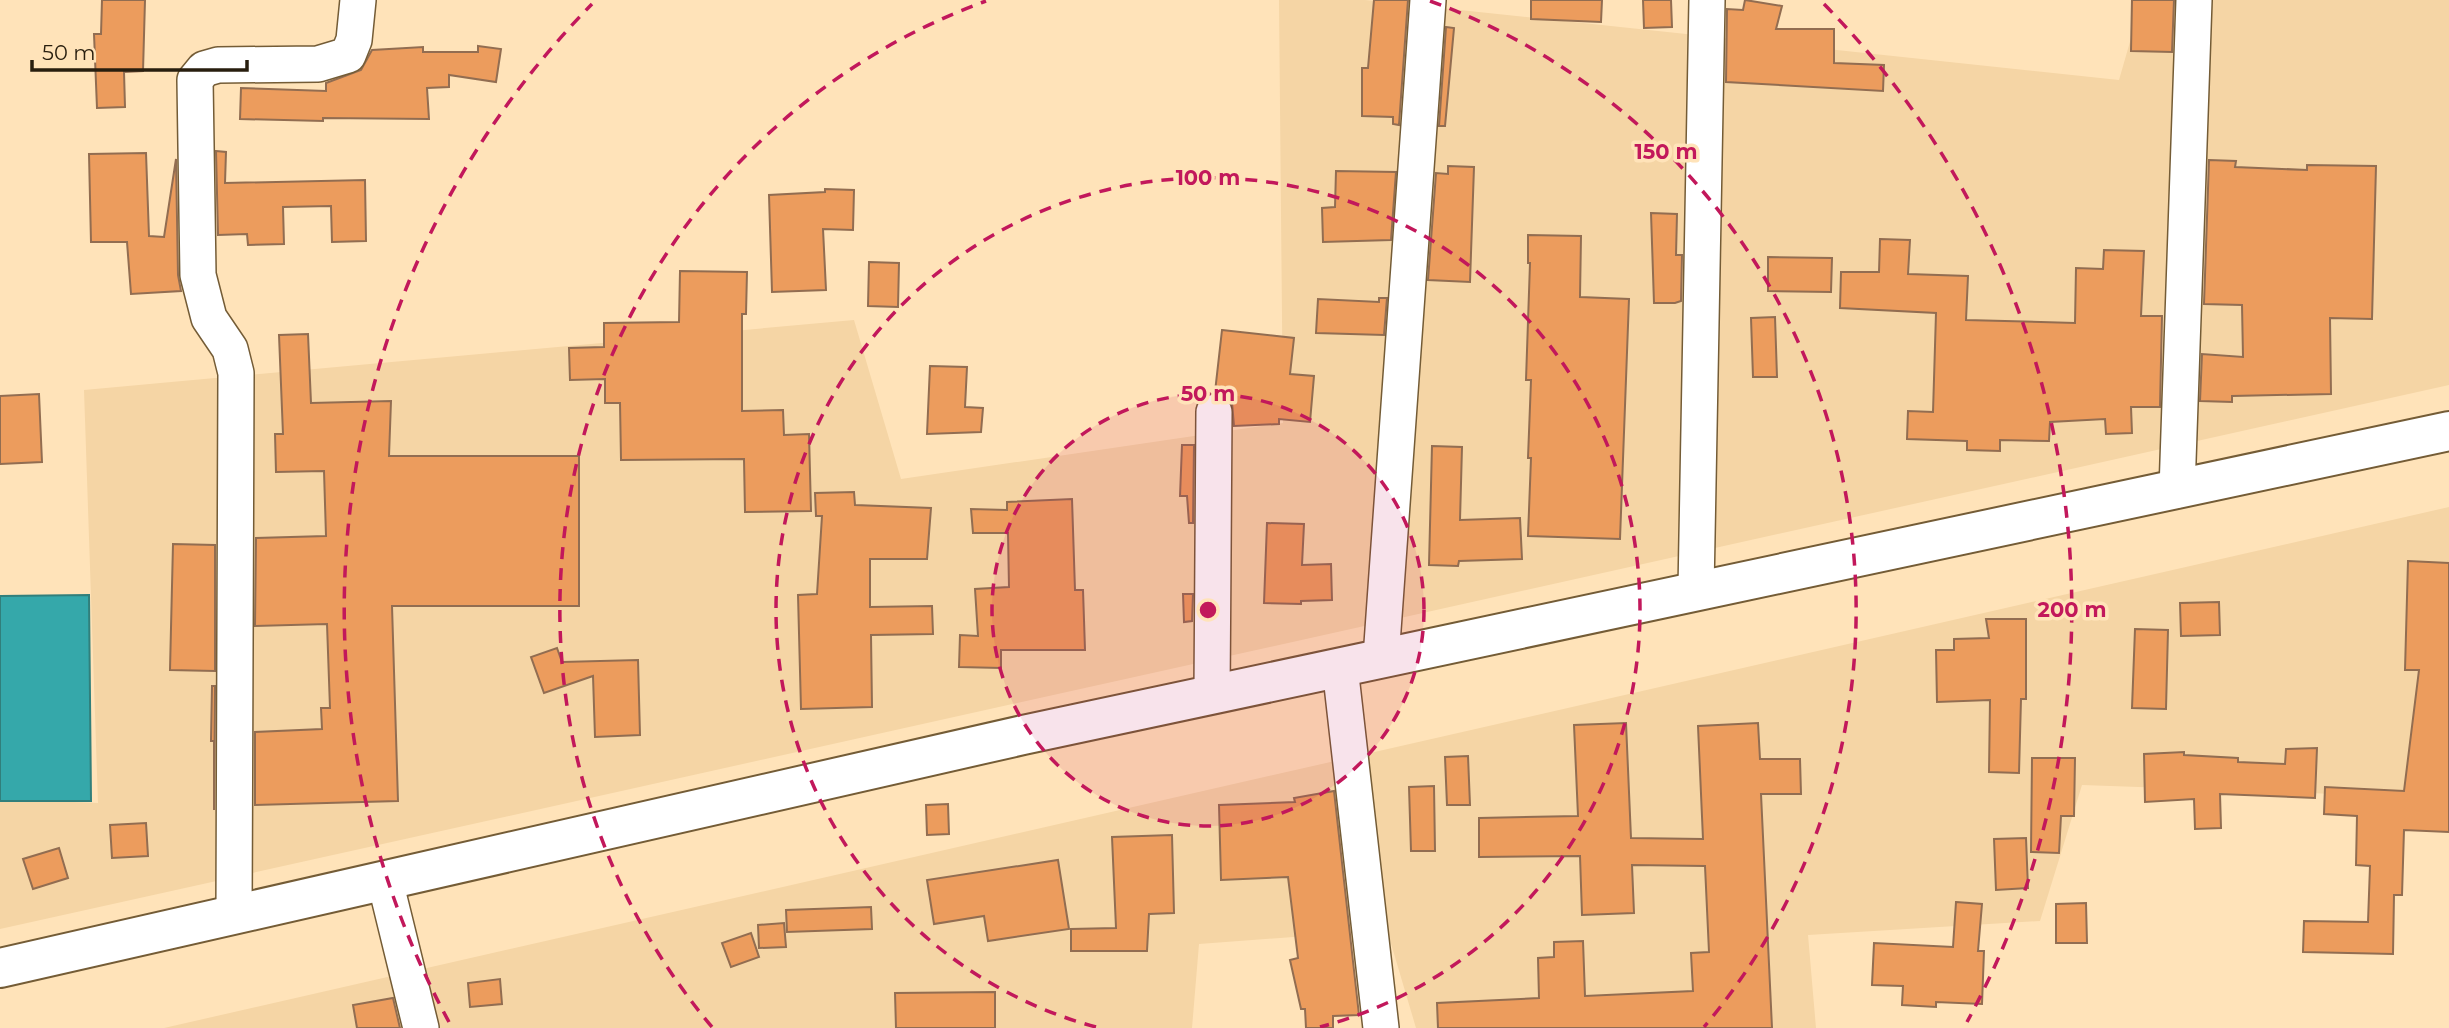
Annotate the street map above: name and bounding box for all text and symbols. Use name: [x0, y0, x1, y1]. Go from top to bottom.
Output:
scale bar: [32, 28, 247, 72]
text: 50 m: [42, 40, 96, 65]
text: 150 m: [1635, 139, 1697, 164]
text: 100 m: [1176, 165, 1240, 190]
text: 50 m: [1181, 381, 1235, 406]
text: 200 m: [2038, 597, 2106, 622]
centre of rings: [1196, 598, 1220, 622]

